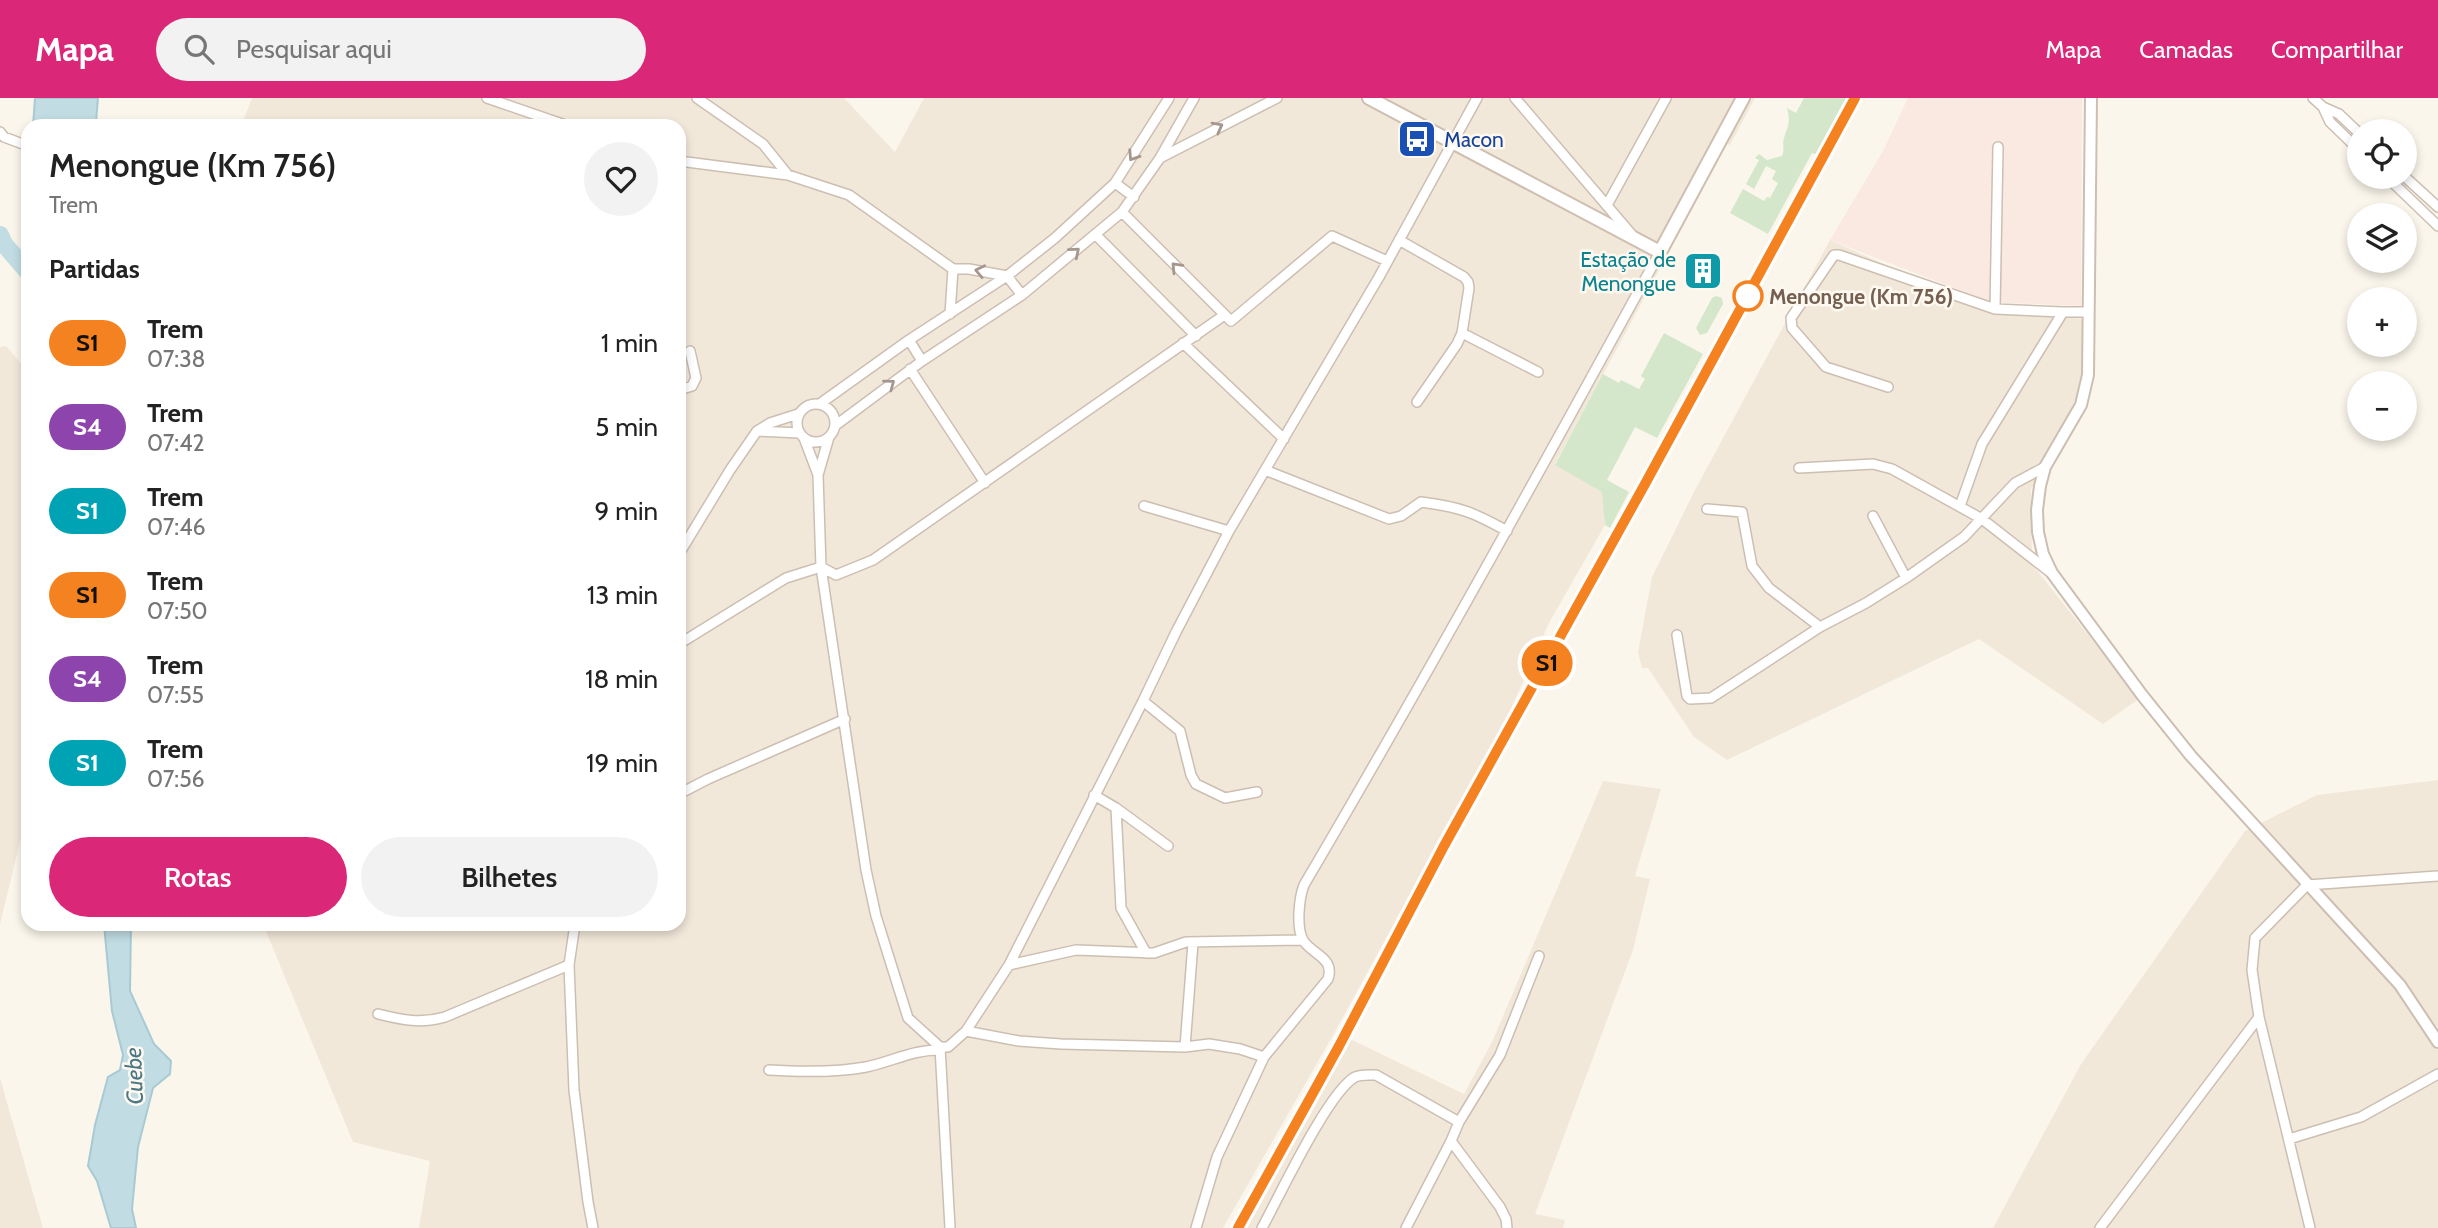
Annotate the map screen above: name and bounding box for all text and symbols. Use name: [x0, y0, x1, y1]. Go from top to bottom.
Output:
search box: [156, 18, 646, 81]
text: Mapa: [35, 29, 114, 69]
icon: search: [180, 30, 218, 68]
text: Pesquisar aqui: [236, 33, 392, 65]
text: Mapa: [2045, 35, 2101, 64]
text: Camadas: [2139, 35, 2233, 64]
text: Compartilhar: [2271, 35, 2403, 64]
bus stop icon: Macon: [1396, 118, 1438, 160]
map controls: [2347, 119, 2417, 441]
button: locate: [2347, 119, 2417, 189]
one-way arrow: [1211, 122, 1223, 136]
place label: Macon: [1444, 127, 1504, 152]
button: heart: [584, 142, 658, 216]
text: Menongue (Km 756): [49, 145, 336, 185]
one-way arrow: [1128, 148, 1141, 161]
text: Trem: [49, 191, 98, 219]
button: layers: [2347, 203, 2417, 273]
place label: Estação de Menongue: [1580, 247, 1676, 296]
one-way arrow: [1066, 248, 1079, 260]
building icon: Estação de Menongue: [1682, 250, 1724, 292]
text: Partidas: [49, 253, 140, 285]
one-way arrow: [1171, 262, 1184, 275]
one-way arrow: [974, 265, 986, 280]
marker: Menongue (Km 756): [1733, 281, 1763, 311]
place label: Menongue (Km 756): [1769, 284, 1953, 309]
button: +: [2347, 287, 2417, 357]
text: Trem: [147, 313, 204, 345]
text: 1 min: [601, 327, 658, 359]
text: S1: [76, 328, 99, 357]
text: 07:38: [147, 345, 206, 373]
button: −: [2347, 371, 2417, 441]
one-way arrow: [882, 380, 895, 393]
text: Trem: [147, 397, 204, 429]
text: 5 min: [595, 411, 658, 443]
text: S4: [73, 412, 102, 441]
text: 07:42: [147, 429, 205, 457]
text: Trem: [147, 481, 204, 513]
text: 9 min: [595, 495, 658, 527]
text: S1: [76, 496, 99, 525]
text: 07:46: [147, 513, 206, 541]
text: Trem: [147, 565, 204, 597]
text: 13 min: [587, 579, 658, 611]
text: S1: [76, 580, 99, 609]
text: 07:50: [147, 597, 208, 625]
line badge: S1: [1516, 640, 1578, 686]
text: S1: [1536, 648, 1558, 677]
text: Trem: [147, 649, 204, 681]
text: 18 min: [585, 663, 658, 695]
text: S4: [73, 664, 102, 693]
text: 07:55: [147, 681, 204, 709]
text: Trem: [147, 733, 204, 765]
text: 19 min: [586, 747, 658, 779]
text: S1: [76, 748, 99, 777]
text: 07:56: [147, 765, 205, 793]
button: Rotas: [49, 837, 347, 917]
button: Bilhetes: [361, 837, 658, 917]
water label: Cuebe: [119, 1047, 149, 1105]

